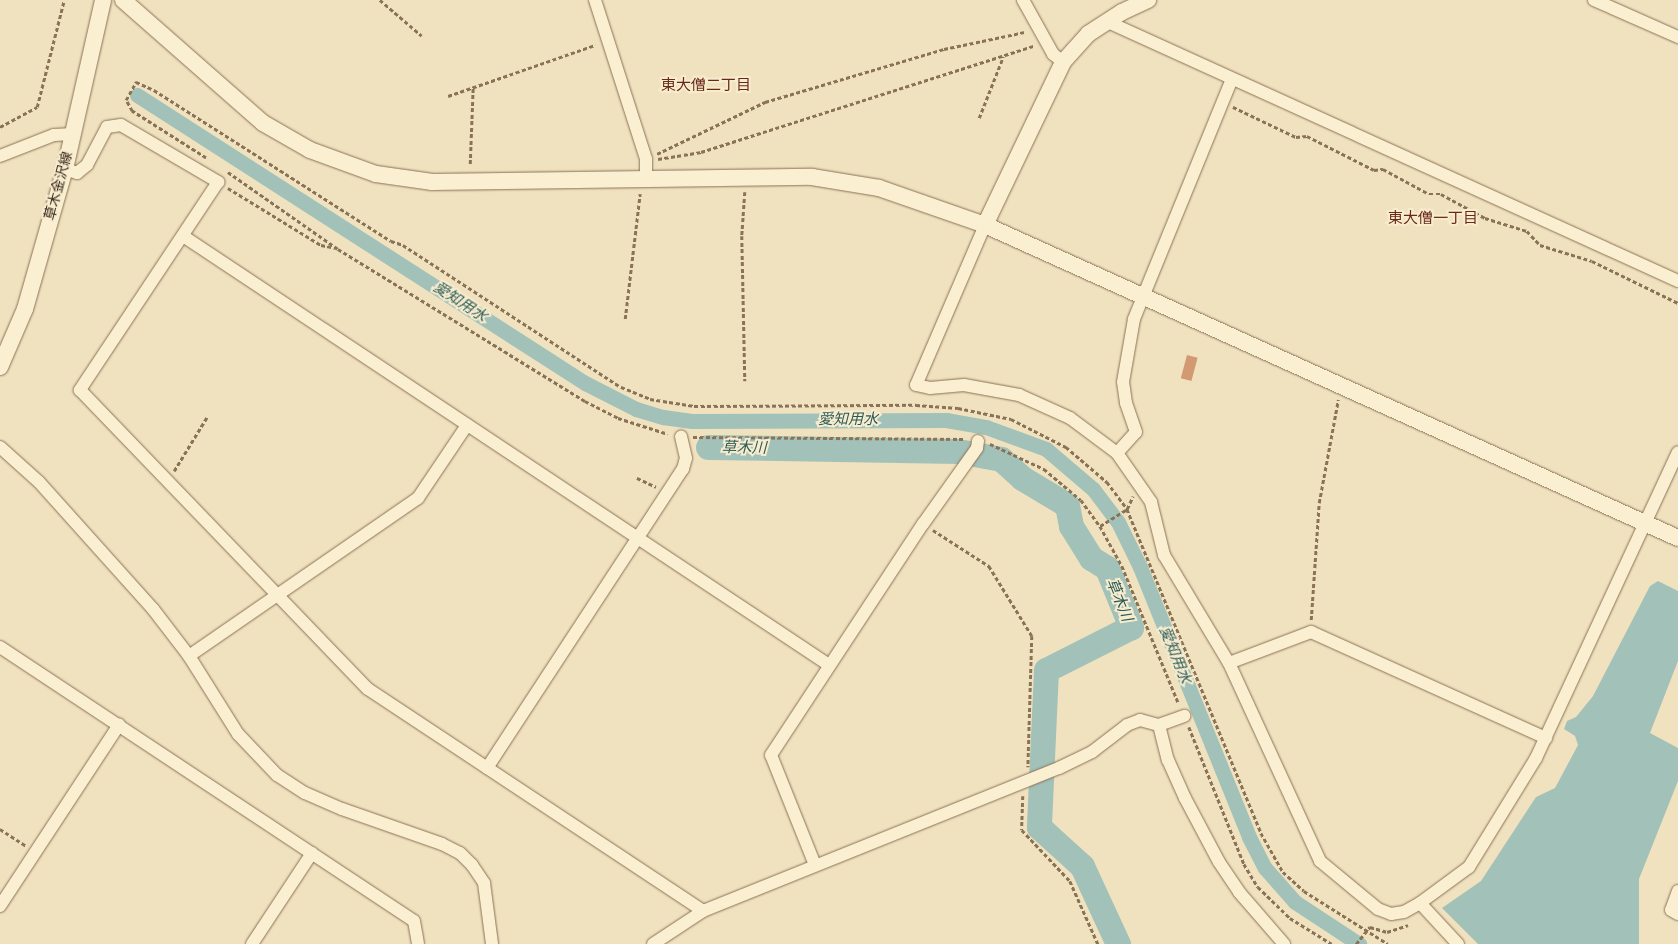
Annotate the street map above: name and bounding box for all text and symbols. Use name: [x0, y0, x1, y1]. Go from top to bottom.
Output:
district label: 東大僧二丁目: [661, 77, 751, 95]
street label: 草木金沢線: [42, 150, 76, 222]
district label: 東大僧一丁目: [1388, 210, 1478, 228]
water label: 愛知用水: [430, 278, 490, 326]
water label: 愛知用水: [818, 411, 878, 429]
water label: 草木川: [721, 439, 767, 457]
water label: 草木川: [1102, 576, 1136, 624]
water label: 愛知用水: [1155, 624, 1195, 686]

